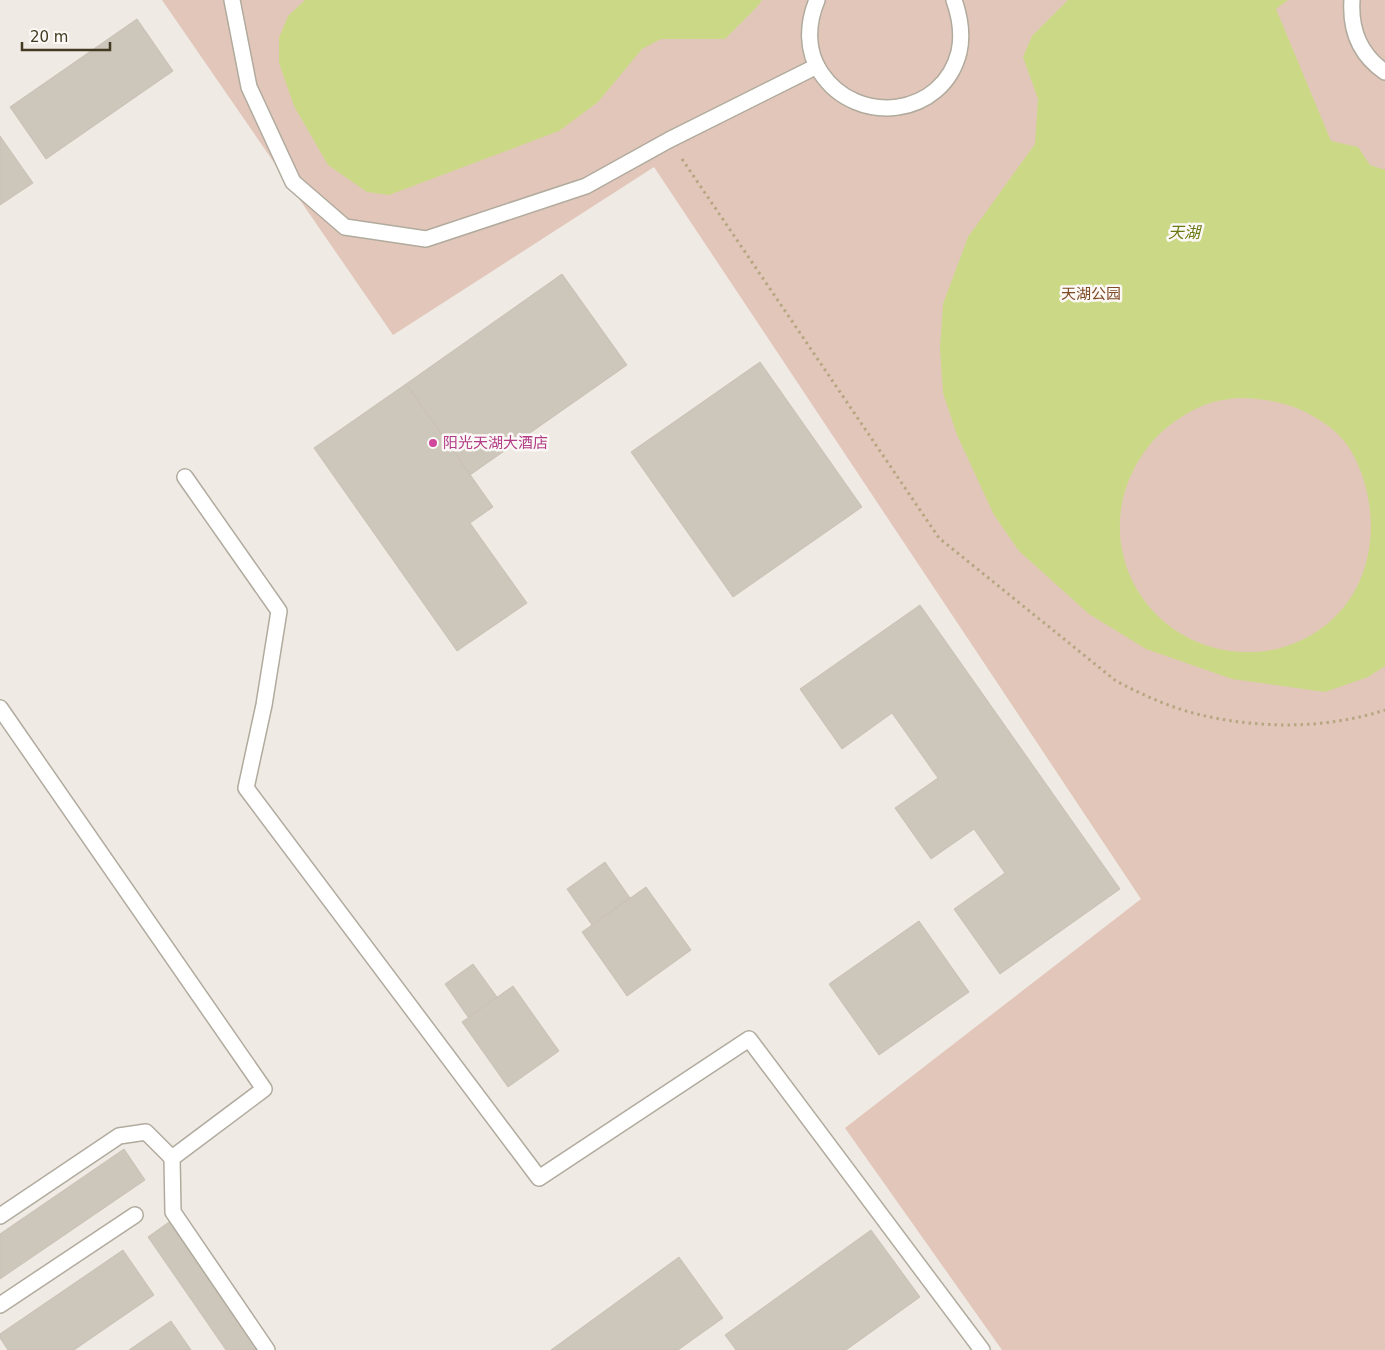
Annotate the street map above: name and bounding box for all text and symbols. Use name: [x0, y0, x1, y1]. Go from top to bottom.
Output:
scale bar: [22, 20, 110, 52]
text: 20 m: [30, 28, 68, 46]
water label: 天湖: [1168, 223, 1203, 242]
park label: 天湖公园: [1061, 285, 1121, 303]
place label: 阳光天湖大酒店: [443, 434, 548, 452]
marker: 阳光天湖大酒店: [427, 437, 439, 449]

